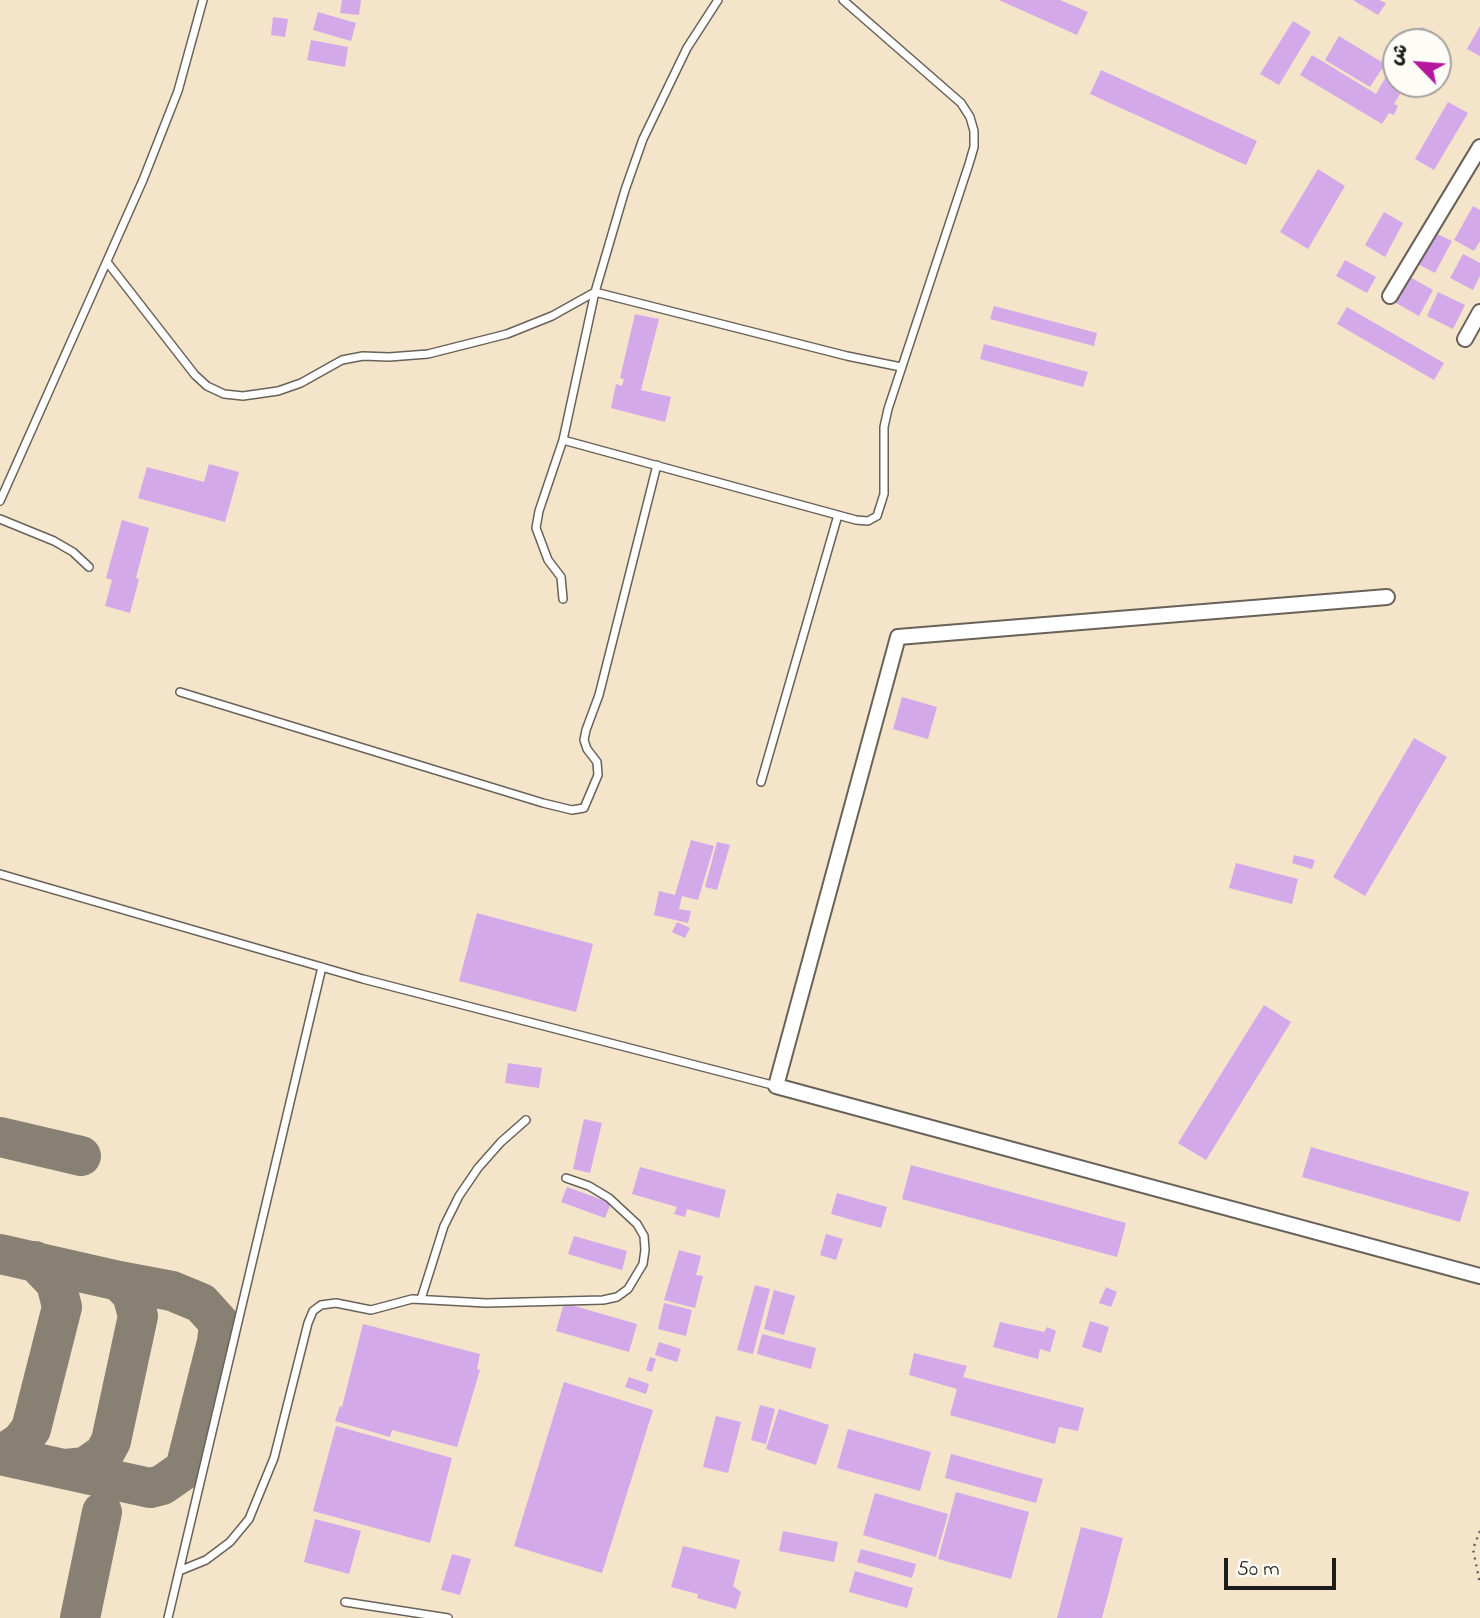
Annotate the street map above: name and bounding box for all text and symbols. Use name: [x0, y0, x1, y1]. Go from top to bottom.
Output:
north arrow: [1382, 28, 1452, 98]
text: ش: [1383, 40, 1416, 70]
scale bar: [1228, 1544, 1340, 1588]
text: 50 m: [1237, 1555, 1280, 1585]

